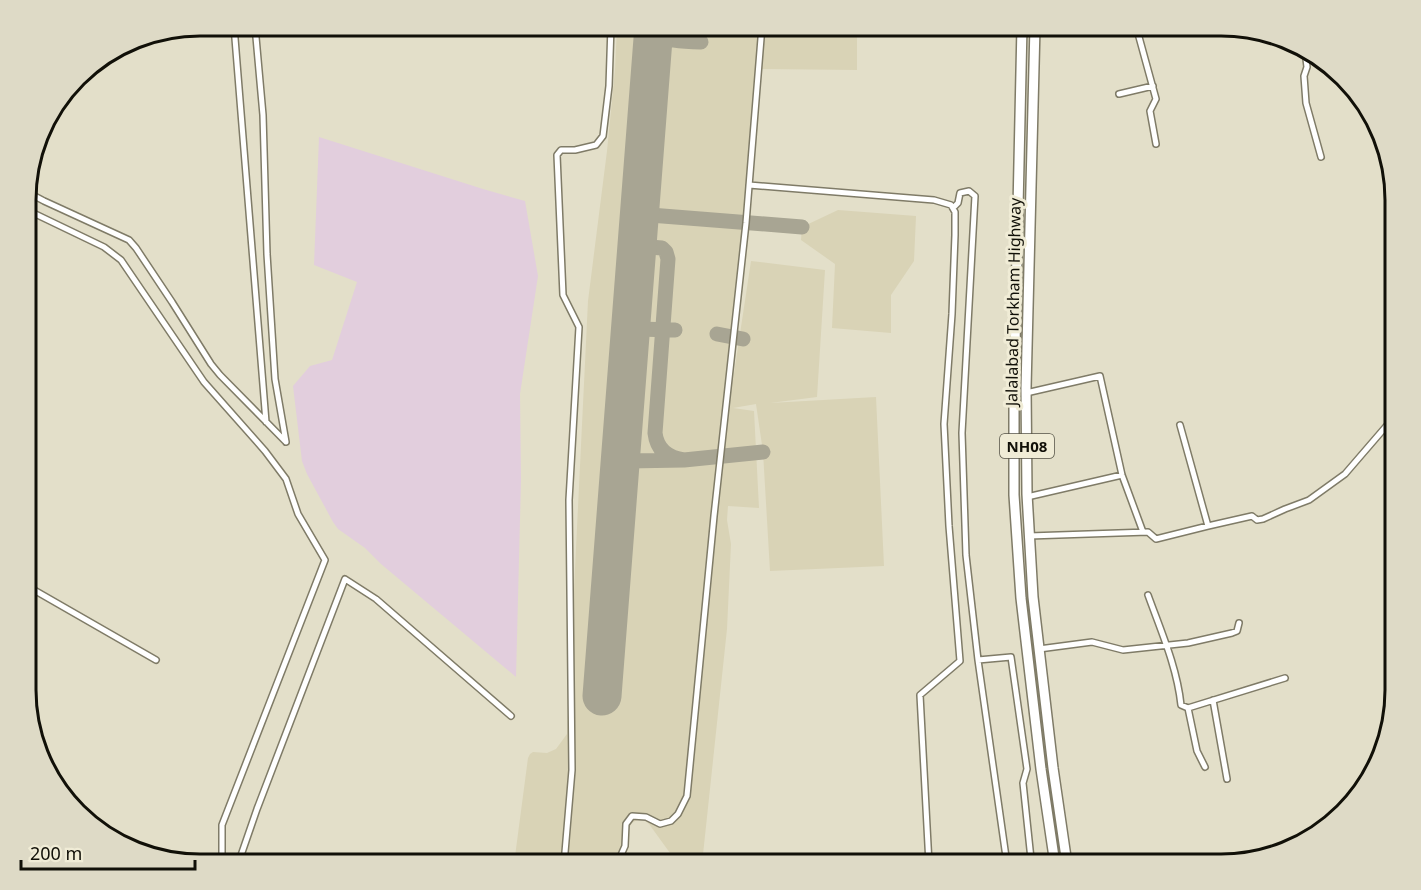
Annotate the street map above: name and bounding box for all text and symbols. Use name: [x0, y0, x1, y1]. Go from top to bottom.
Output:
street label: Jalalabad Torkham Highway: [1000, 197, 1026, 408]
road number: NH08: [1000, 434, 1054, 458]
scale bar: [21, 833, 195, 871]
text: 200 m: [30, 841, 82, 865]

